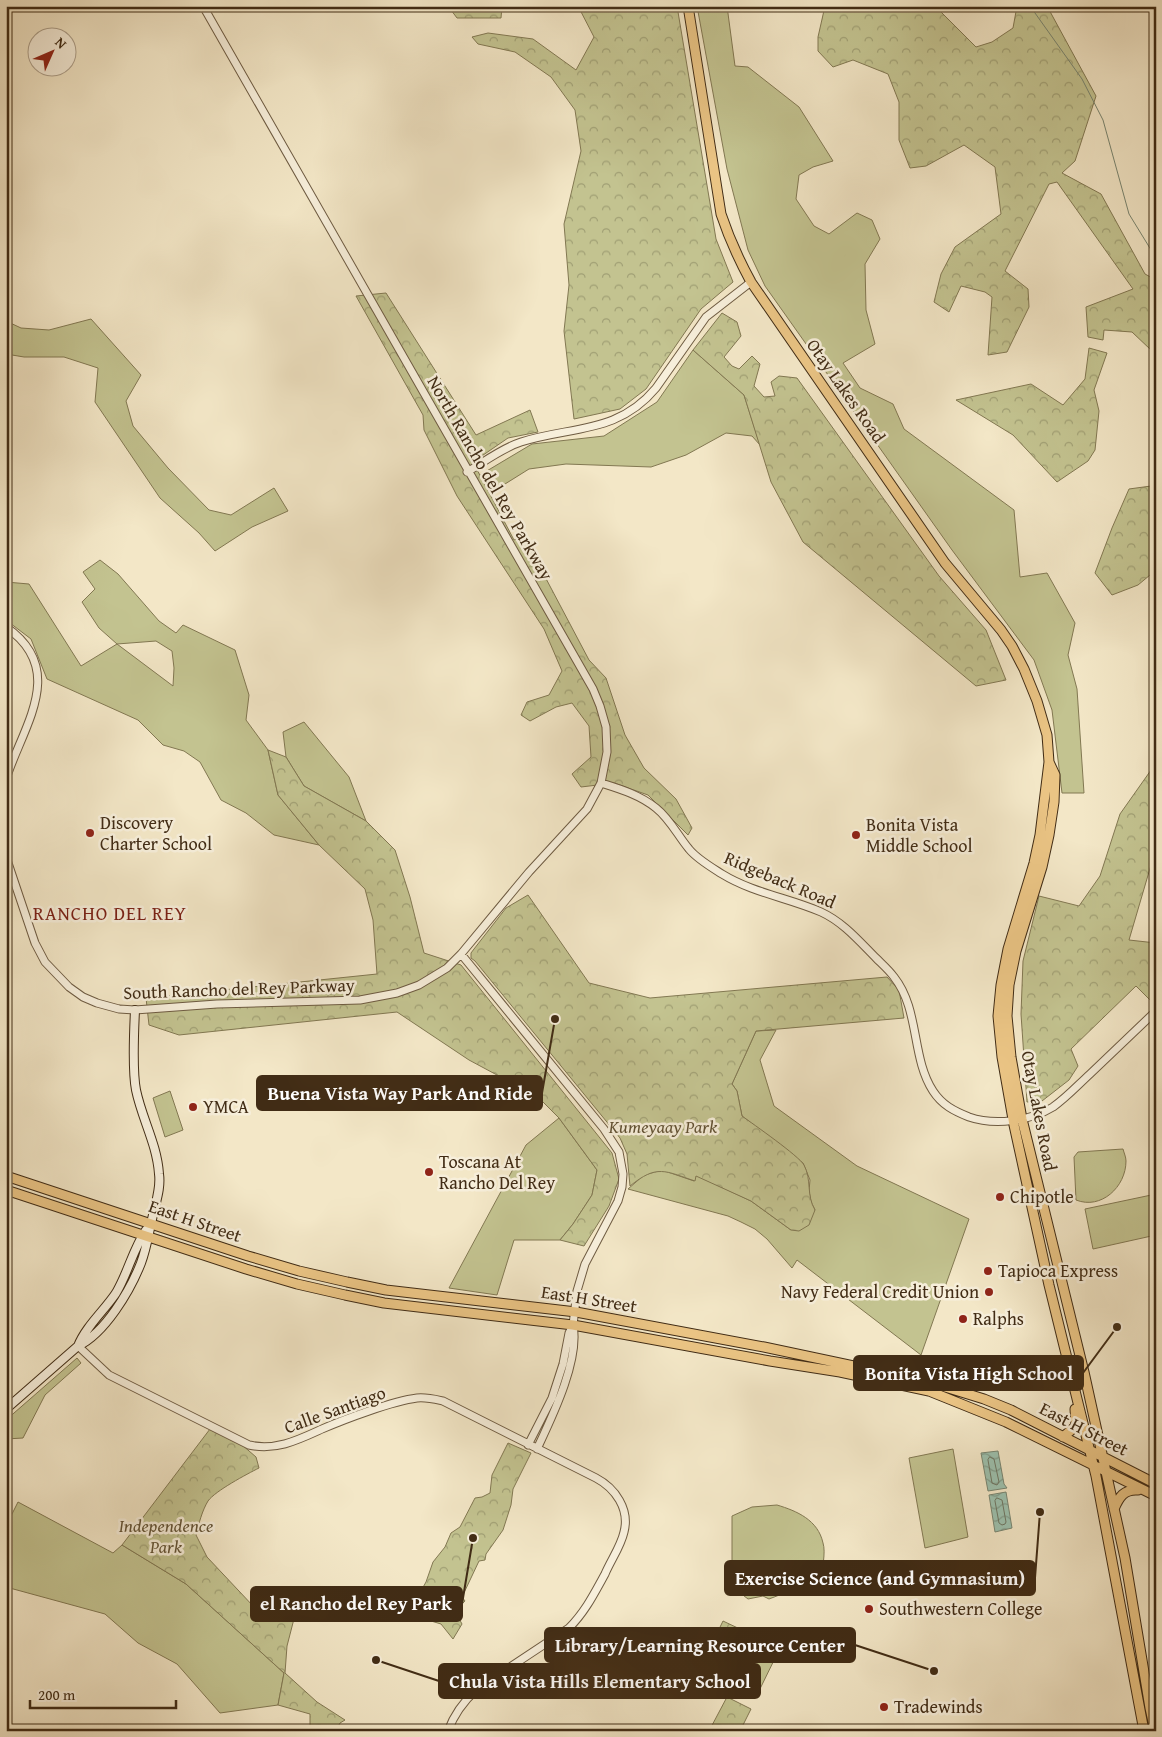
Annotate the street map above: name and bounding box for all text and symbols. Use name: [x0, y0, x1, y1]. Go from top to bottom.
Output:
north arrow: [28, 28, 78, 78]
text: N: [51, 32, 72, 54]
street label: Otay Lakes Road: [800, 333, 893, 449]
street label: North Rancho del Rey Parkway: [421, 370, 560, 585]
place label: Discovery Charter School: [100, 809, 212, 857]
place label: Bonita Vista Middle School: [866, 811, 973, 859]
marker: Discovery Charter School: [84, 827, 96, 839]
marker: Bonita Vista Middle School: [850, 829, 862, 841]
street label: Ridgeback Road: [720, 844, 840, 915]
district label: RANCHO DEL REY: [33, 899, 187, 927]
street label: South Rancho del Rey Parkway: [123, 971, 355, 1006]
street label: Otay Lakes Road: [1015, 1048, 1064, 1174]
callout: Buena Vista Way Park And Ride: [257, 1076, 542, 1110]
text: Buena Vista Way Park And Ride: [268, 1079, 532, 1107]
place label: YMCA: [203, 1093, 249, 1120]
marker: YMCA: [187, 1101, 199, 1113]
park label: Kumeyaay Park: [608, 1113, 718, 1140]
place label: Toscana At Rancho Del Rey: [439, 1148, 555, 1196]
marker: Toscana At Rancho Del Rey: [423, 1166, 435, 1178]
place label: Chipotle: [1010, 1183, 1074, 1210]
marker: Chipotle: [994, 1191, 1006, 1203]
street label: East H Street: [145, 1192, 246, 1249]
place label: Tapioca Express: [998, 1257, 1118, 1284]
marker: Tapioca Express: [982, 1265, 994, 1277]
street label: East H Street: [539, 1278, 639, 1319]
place label: Navy Federal Credit Union: [781, 1278, 979, 1305]
marker: Navy Federal Credit Union: [983, 1286, 995, 1298]
place label: Ralphs: [973, 1305, 1024, 1332]
marker: Ralphs: [957, 1313, 969, 1325]
callout: Bonita Vista High School: [854, 1356, 1083, 1390]
text: Bonita Vista High School: [865, 1359, 1073, 1387]
street label: Calle Santiago: [280, 1379, 389, 1440]
street label: East H Street: [1035, 1395, 1134, 1463]
park label: Independence Park: [119, 1512, 213, 1560]
callout: Exercise Science (and Gymnasium): [725, 1561, 1035, 1595]
text: Exercise Science (and Gymnasium): [735, 1564, 1025, 1592]
callout: el Rancho del Rey Park: [251, 1587, 462, 1621]
text: el Rancho del Rey Park: [260, 1589, 452, 1617]
place label: Southwestern College: [879, 1595, 1042, 1622]
marker: Southwestern College: [863, 1603, 875, 1615]
callout: Library/Learning Resource Center: [545, 1628, 855, 1662]
text: Library/Learning Resource Center: [555, 1631, 845, 1659]
callout: Chula Vista Hills Elementary School: [439, 1664, 760, 1698]
text: Chula Vista Hills Elementary School: [449, 1667, 751, 1695]
scale bar: [30, 1677, 176, 1709]
text: 200 m: [38, 1684, 76, 1705]
place label: Tradewinds: [894, 1693, 983, 1720]
marker: Tradewinds: [878, 1701, 890, 1713]

